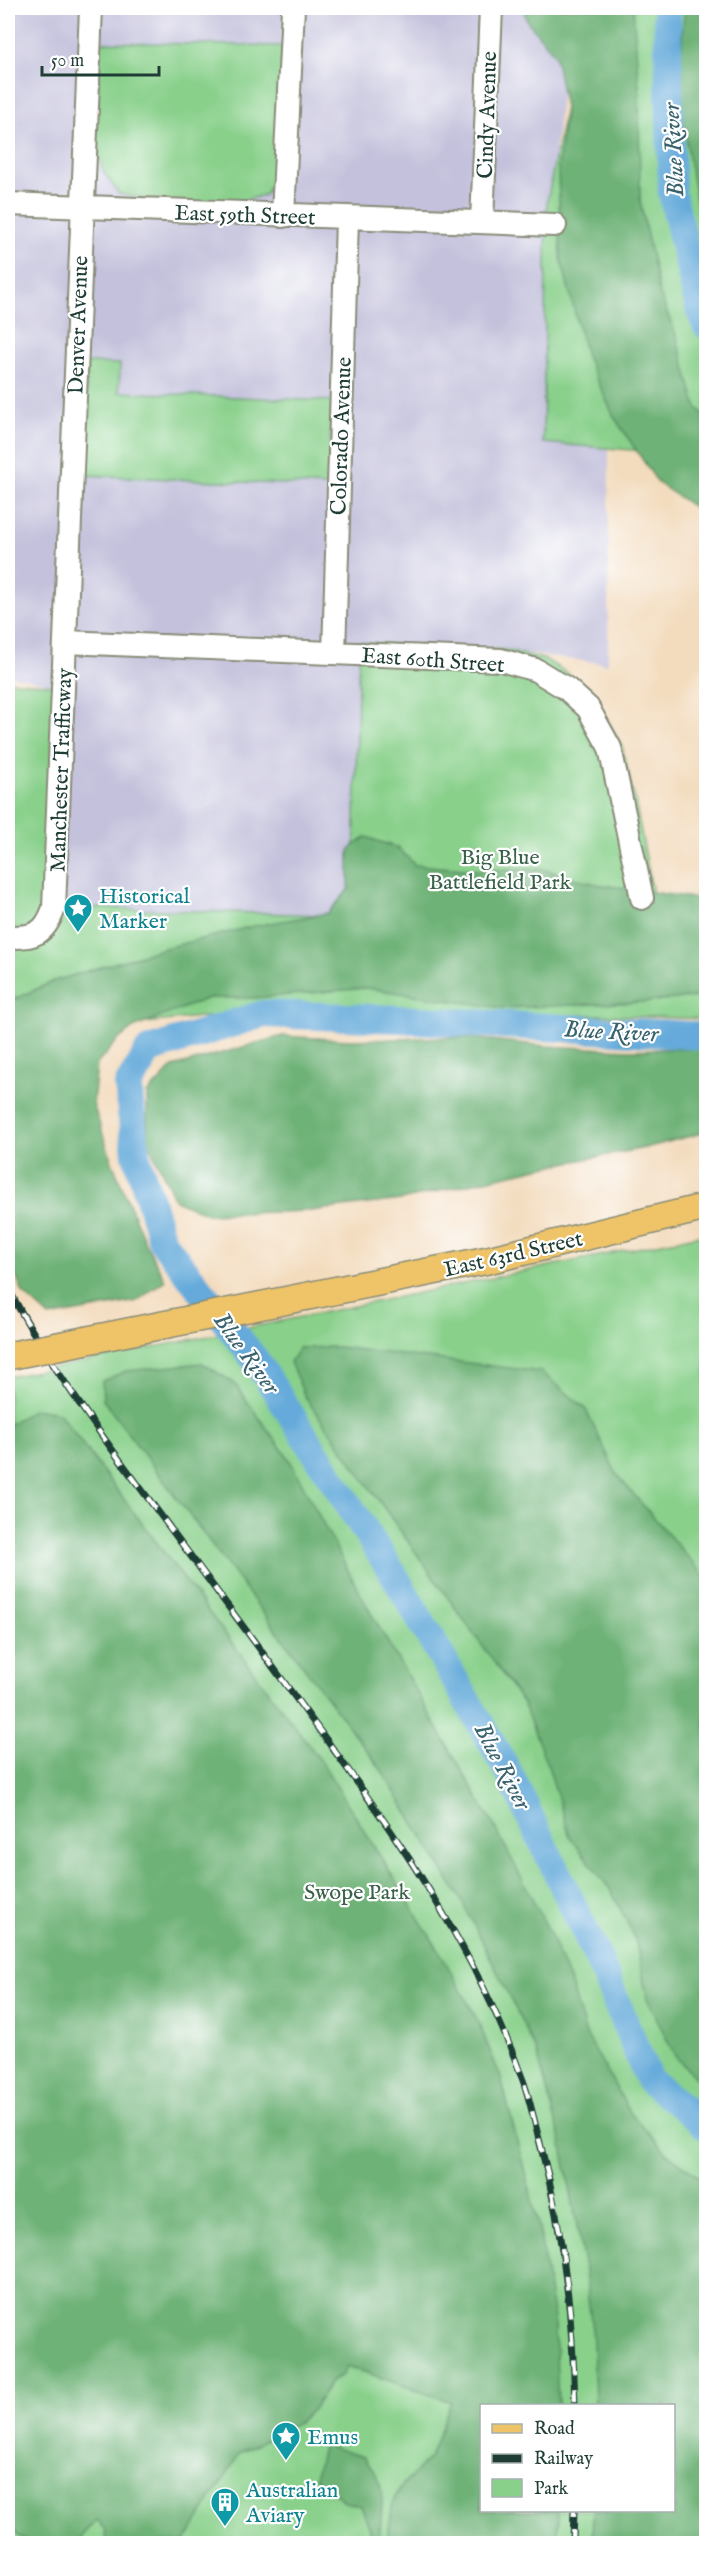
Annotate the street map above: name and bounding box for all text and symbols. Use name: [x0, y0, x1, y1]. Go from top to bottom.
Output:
scale bar: [42, 39, 159, 77]
text: 50 m: [51, 50, 84, 73]
street label: Cindy Avenue: [472, 51, 504, 179]
water label: Blue River: [656, 100, 692, 198]
street label: East 59th Street: [174, 200, 316, 232]
street label: Denver Avenue: [63, 255, 95, 395]
street label: Colorado Avenue: [325, 356, 359, 516]
street label: East 60th Street: [360, 642, 506, 680]
street label: Manchester Trafficway: [44, 667, 80, 873]
park label: Big Blue Battlefield Park: [429, 844, 571, 897]
place label: Historical Marker: [99, 883, 190, 936]
place icon: Historical Marker: [62, 892, 94, 934]
water label: Blue River: [563, 1015, 661, 1051]
street label: East 63rd Street: [441, 1225, 586, 1285]
water label: Blue River: [205, 1307, 287, 1403]
water label: Blue River: [466, 1718, 538, 1817]
park label: Swope Park: [304, 1879, 410, 1907]
legend: [480, 2404, 675, 2512]
text: Road: [534, 2418, 575, 2441]
place icon: Emus: [270, 2420, 302, 2462]
place label: Emus: [307, 2424, 358, 2452]
text: Railway: [534, 2448, 593, 2471]
place label: Australian Aviary: [245, 2477, 339, 2530]
text: Park: [534, 2478, 569, 2501]
building icon: Australian Aviary: [209, 2486, 241, 2528]

